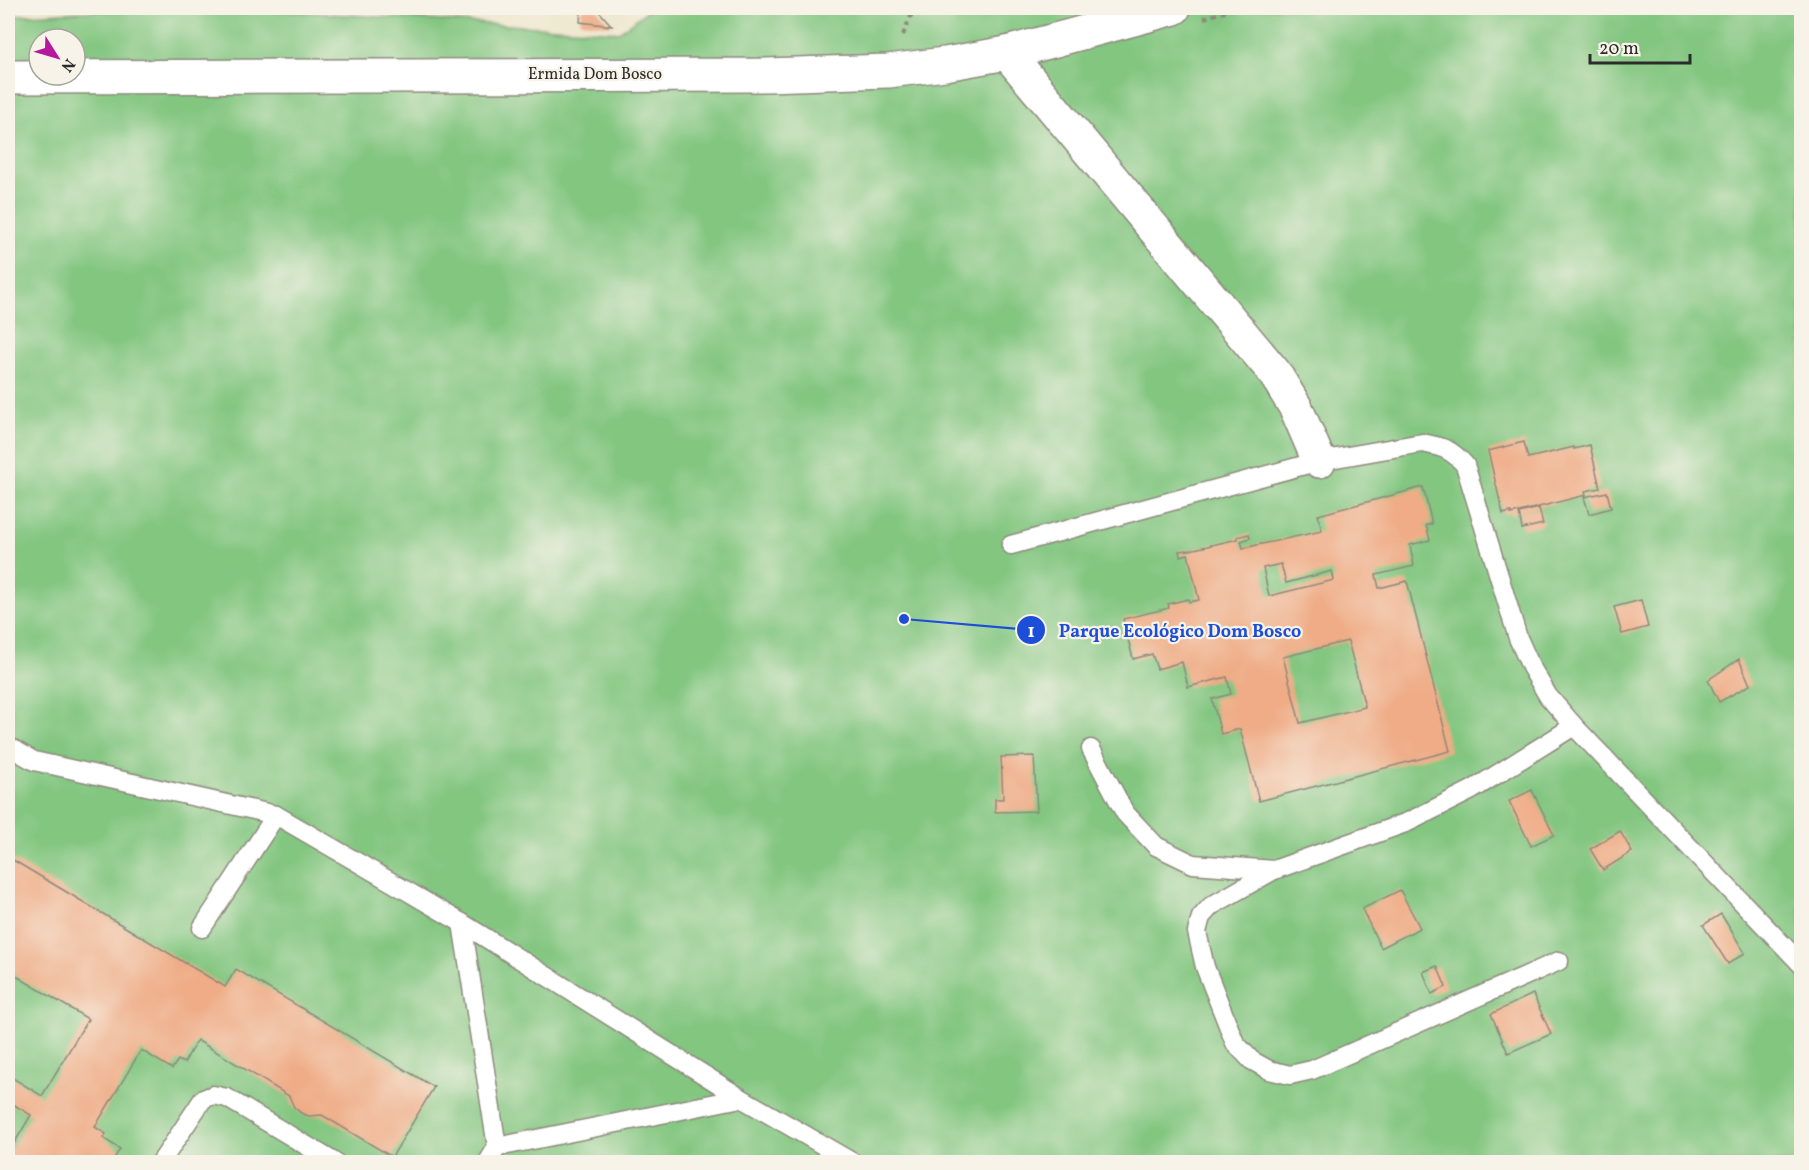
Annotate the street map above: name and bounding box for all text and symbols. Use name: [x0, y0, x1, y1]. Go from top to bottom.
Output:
north arrow: [27, 27, 87, 87]
scale bar: [1590, 27, 1690, 65]
text: 20 m: [1599, 37, 1639, 62]
text: N: [55, 54, 80, 76]
street label: Ermida Dom Bosco: [528, 64, 662, 86]
callout: Parque Ecológico Dom Bosco: [1016, 612, 1313, 648]
text: 1: [1027, 620, 1035, 645]
text: Parque Ecológico Dom Bosco: [1059, 620, 1301, 645]

